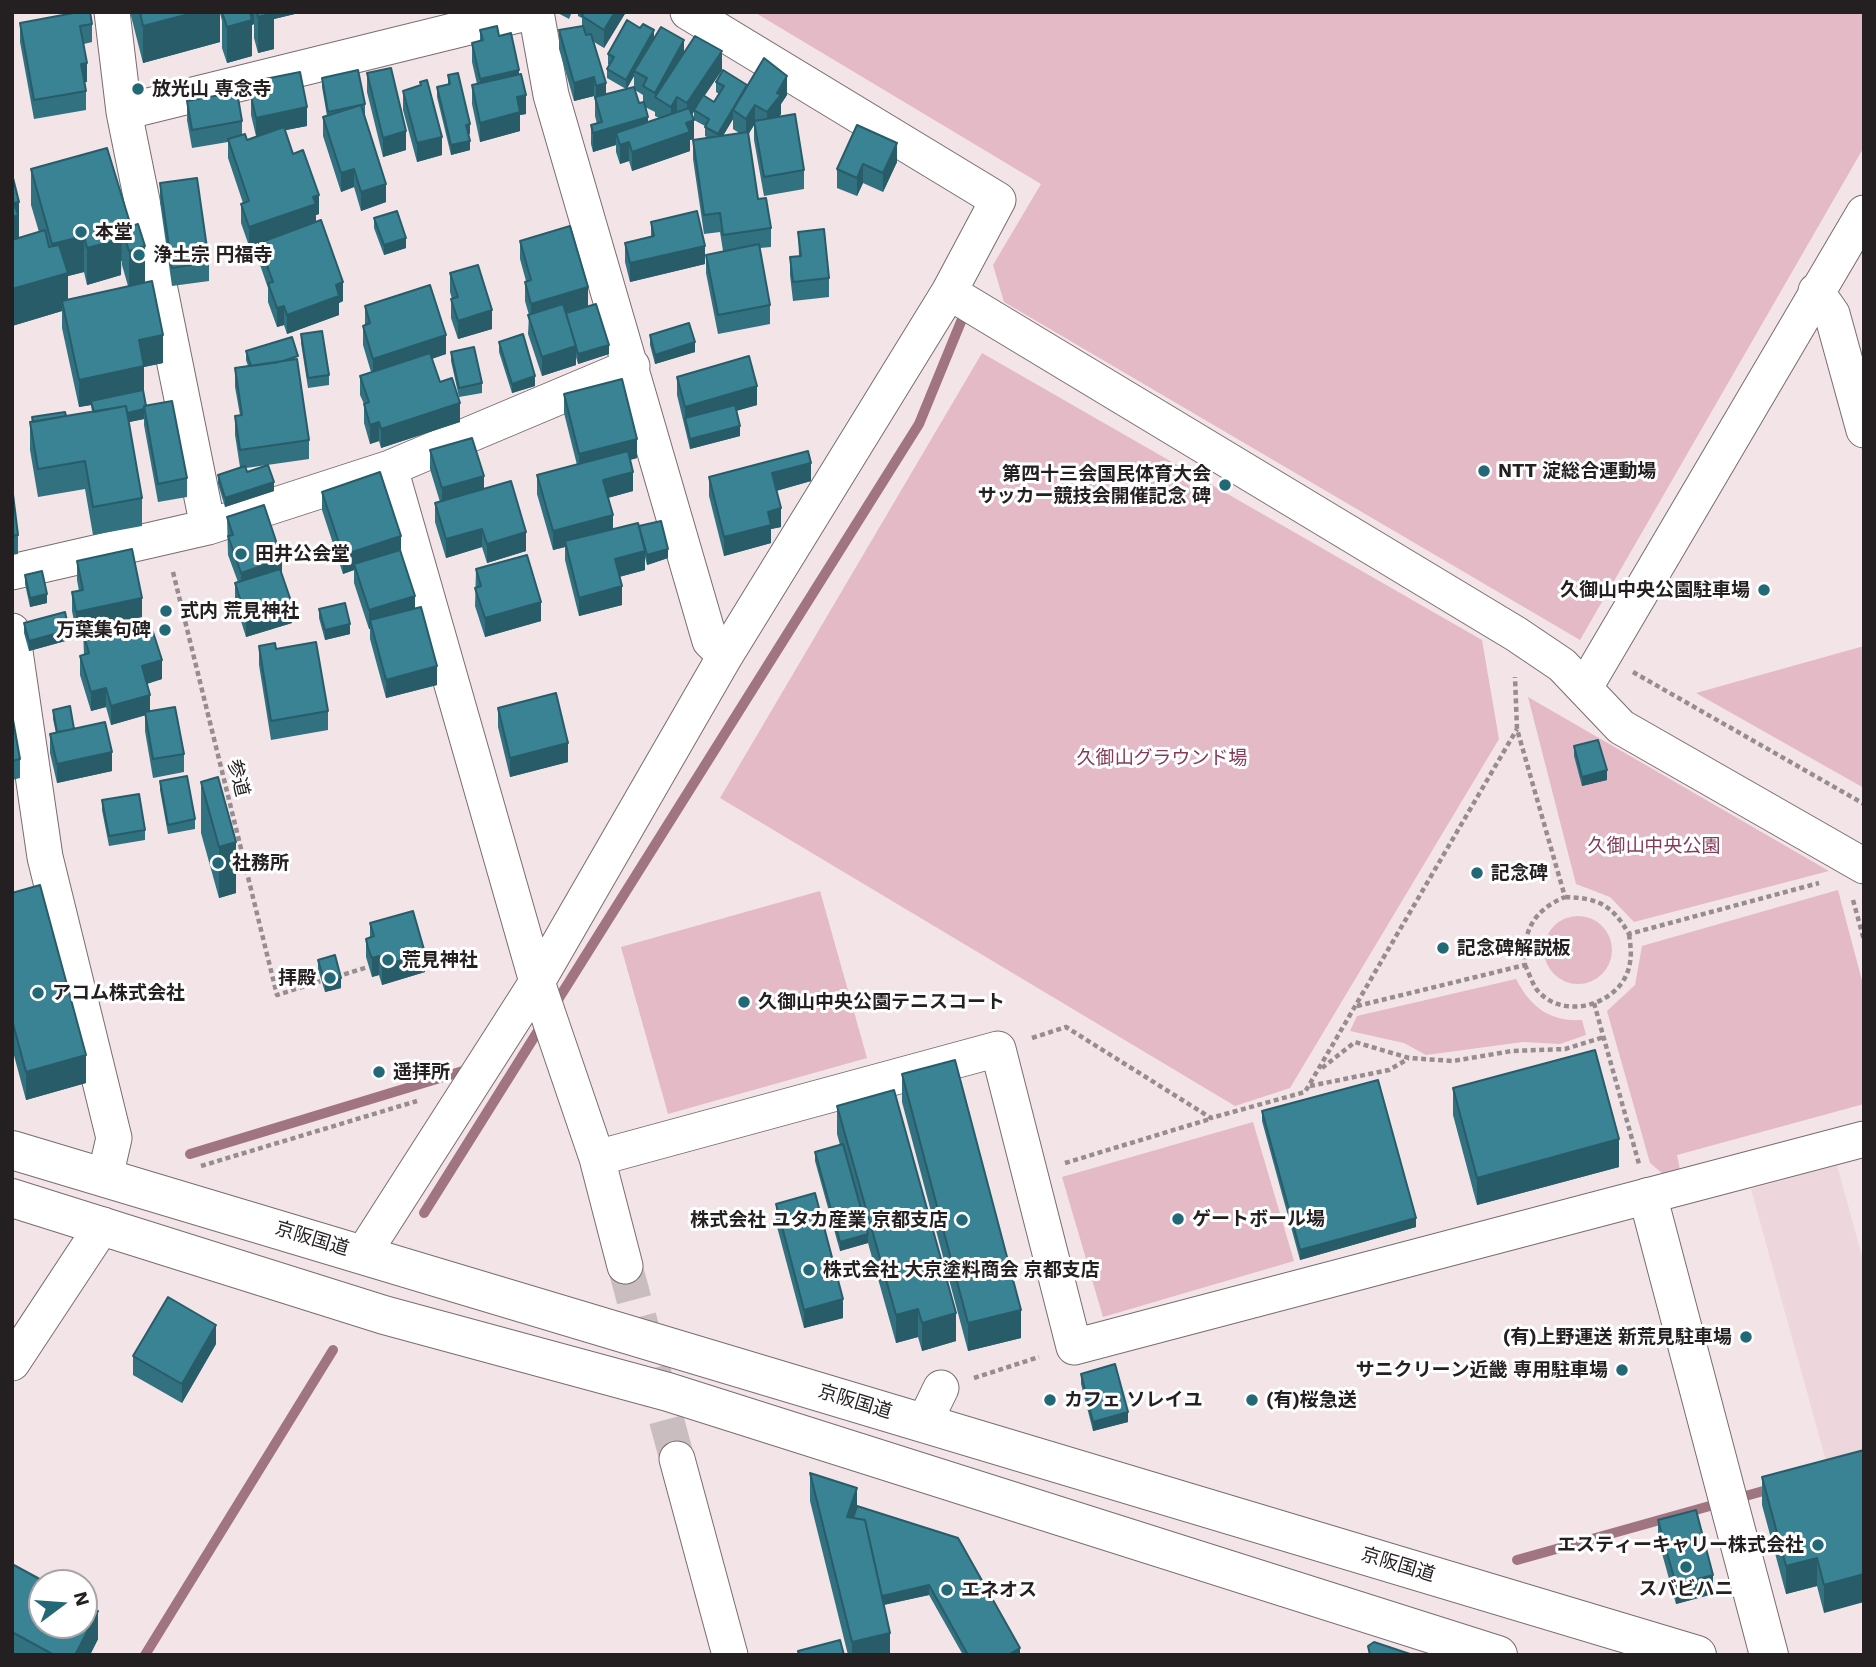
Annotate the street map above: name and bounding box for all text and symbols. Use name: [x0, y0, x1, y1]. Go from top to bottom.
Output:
place label: 放光山 専念寺: [152, 78, 271, 100]
marker: 放光山 専念寺: [130, 81, 146, 97]
place label: 本堂: [95, 221, 133, 243]
marker: 本堂: [73, 224, 89, 240]
place label: 浄土宗 円福寺: [153, 244, 272, 266]
marker: 浄土宗 円福寺: [131, 247, 147, 263]
place label: NTT 淀総合運動場: [1498, 460, 1656, 482]
place label: 第四十三会国民体育大会 サッカー競技会開催記念 碑: [978, 463, 1211, 507]
marker: NTT 淀総合運動場: [1476, 463, 1492, 479]
marker: 第四十三会国民体育大会 サッカー競技会開催記念 碑: [1217, 477, 1233, 493]
place label: 田井公会堂: [255, 543, 350, 565]
marker: 田井公会堂: [233, 546, 249, 562]
place label: 久御山中央公園駐車場: [1560, 579, 1750, 601]
marker: 久御山中央公園駐車場: [1756, 582, 1772, 598]
place label: 式内 荒見神社: [180, 600, 299, 622]
marker: 式内 荒見神社: [158, 603, 174, 619]
place label: 万葉集句碑: [56, 619, 151, 641]
marker: 万葉集句碑: [157, 622, 173, 638]
park label: 久御山グラウンド場: [1077, 747, 1247, 769]
street label: 参道: [222, 757, 254, 799]
park label: 久御山中央公園: [1588, 835, 1720, 857]
place label: 社務所: [232, 852, 289, 874]
marker: 社務所: [210, 855, 226, 871]
place label: 記念碑: [1491, 862, 1548, 884]
marker: 記念碑: [1469, 865, 1485, 881]
place label: 記念碑解説板: [1457, 937, 1571, 959]
marker: 記念碑解説板: [1435, 940, 1451, 956]
place label: 荒見神社: [402, 949, 478, 971]
marker: 荒見神社: [380, 952, 396, 968]
place label: 拝殿: [278, 967, 316, 989]
marker: 拝殿: [322, 970, 338, 986]
place label: アコム株式会社: [52, 982, 185, 1004]
marker: アコム株式会社: [30, 985, 46, 1001]
place label: 久御山中央公園テニスコート: [758, 991, 1005, 1013]
marker: 久御山中央公園テニスコート: [736, 994, 752, 1010]
place label: 遥拝所: [393, 1061, 450, 1083]
marker: 遥拝所: [371, 1064, 387, 1080]
place label: ゲートボール場: [1192, 1208, 1325, 1230]
place label: 株式会社 ユタカ産業 京都支店: [690, 1209, 948, 1231]
marker: ゲートボール場: [1170, 1211, 1186, 1227]
marker: 株式会社 ユタカ産業 京都支店: [954, 1212, 970, 1228]
street label: 京阪国道: [272, 1217, 352, 1261]
place label: 株式会社 大京塗料商会 京都支店: [823, 1259, 1100, 1281]
marker: 株式会社 大京塗料商会 京都支店: [801, 1262, 817, 1278]
place label: (有)上野運送 新荒見駐車場: [1503, 1326, 1732, 1348]
marker: (有)上野運送 新荒見駐車場: [1738, 1329, 1754, 1345]
place label: サニクリーン近畿 専用駐車場: [1356, 1359, 1608, 1381]
marker: サニクリーン近畿 専用駐車場: [1614, 1362, 1630, 1378]
street label: 京阪国道: [815, 1380, 895, 1424]
place label: カフェ ソレイユ: [1064, 1389, 1202, 1411]
place label: (有)桜急送: [1266, 1389, 1357, 1411]
marker: カフェ ソレイユ: [1042, 1392, 1058, 1408]
marker: (有)桜急送: [1244, 1392, 1260, 1408]
place label: エスティーキャリー株式会社: [1557, 1534, 1804, 1556]
marker: エスティーキャリー株式会社: [1810, 1537, 1826, 1553]
street label: 京阪国道: [1358, 1543, 1438, 1587]
marker: スバビハニ: [1678, 1559, 1694, 1575]
north arrow: [28, 1569, 98, 1639]
place label: スバビハニ: [1639, 1578, 1733, 1600]
place label: エネオス: [961, 1579, 1037, 1601]
marker: エネオス: [939, 1582, 955, 1598]
text: N: [69, 1589, 95, 1609]

